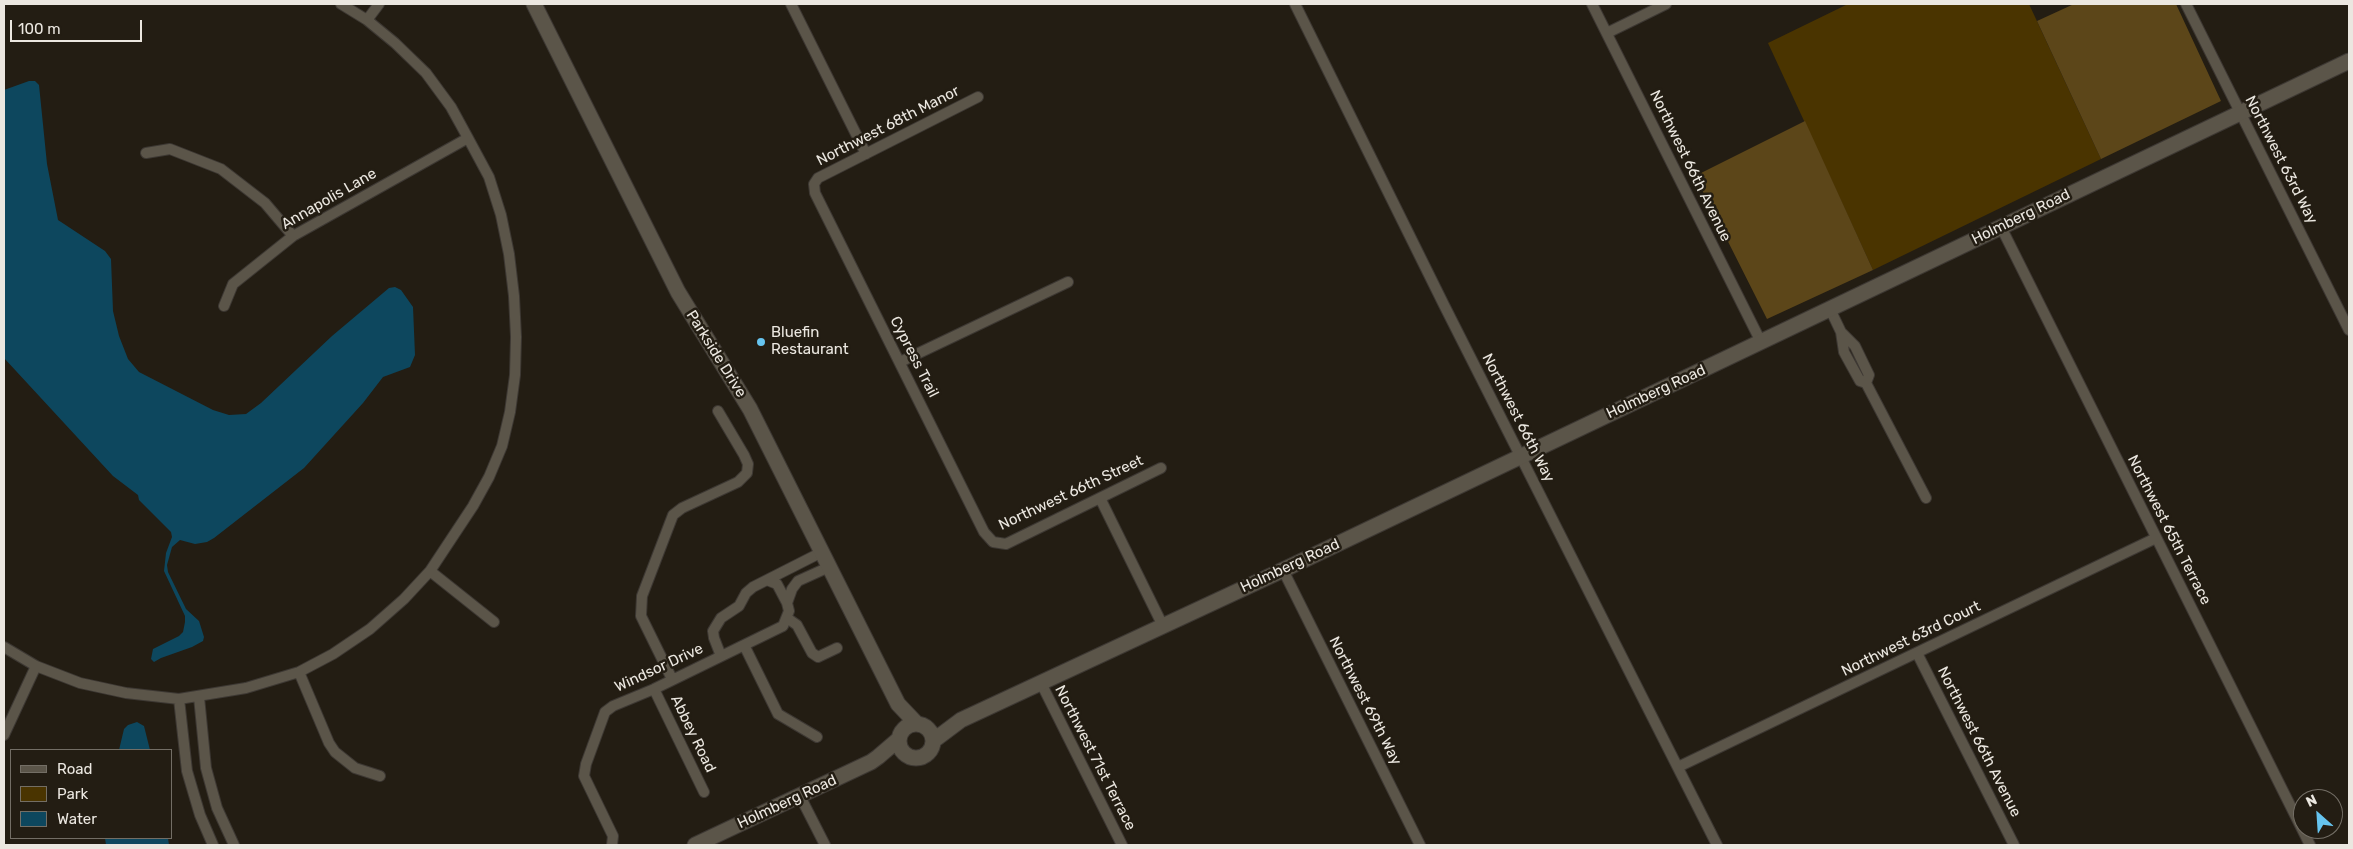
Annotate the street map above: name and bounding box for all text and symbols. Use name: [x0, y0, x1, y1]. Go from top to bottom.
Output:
scale bar: [12, 10, 145, 42]
text: 100 m: [18, 20, 60, 38]
street label: Northwest 68th Manor: [814, 82, 962, 170]
street label: Northwest 66th Avenue: [1645, 87, 1735, 245]
street label: Northwest 63rd Way: [2241, 93, 2321, 227]
street label: Annapolis Lane: [278, 164, 380, 234]
street label: Holmberg Road: [1969, 185, 2073, 249]
street label: Parkside Drive: [682, 307, 750, 401]
street label: Cypress Trail: [886, 313, 942, 401]
place label: Bluefin Restaurant: [771, 324, 849, 359]
marker: Bluefin Restaurant: [755, 336, 767, 348]
street label: Northwest 66th Way: [1478, 351, 1558, 485]
street label: Holmberg Road: [1604, 361, 1708, 423]
street label: Northwest 66th Street: [996, 452, 1146, 534]
street label: Northwest 65th Terrace: [2123, 452, 2215, 608]
street label: Holmberg Road: [1238, 535, 1342, 597]
street label: Northwest 63rd Court: [1839, 598, 1983, 680]
street label: Northwest 69th Way: [1325, 634, 1405, 768]
street label: Windsor Drive: [612, 640, 706, 696]
street label: Northwest 66th Avenue: [1933, 664, 2025, 820]
street label: Northwest 71st Terrace: [1051, 683, 1139, 833]
street label: Abbey Road: [667, 693, 719, 775]
legend: [10, 749, 172, 839]
text: Road: [57, 760, 93, 778]
street label: Holmberg Road: [735, 771, 839, 833]
text: Park: [57, 785, 88, 803]
north arrow: [2293, 789, 2343, 839]
text: N: [2303, 791, 2320, 811]
text: Water: [57, 810, 97, 828]

